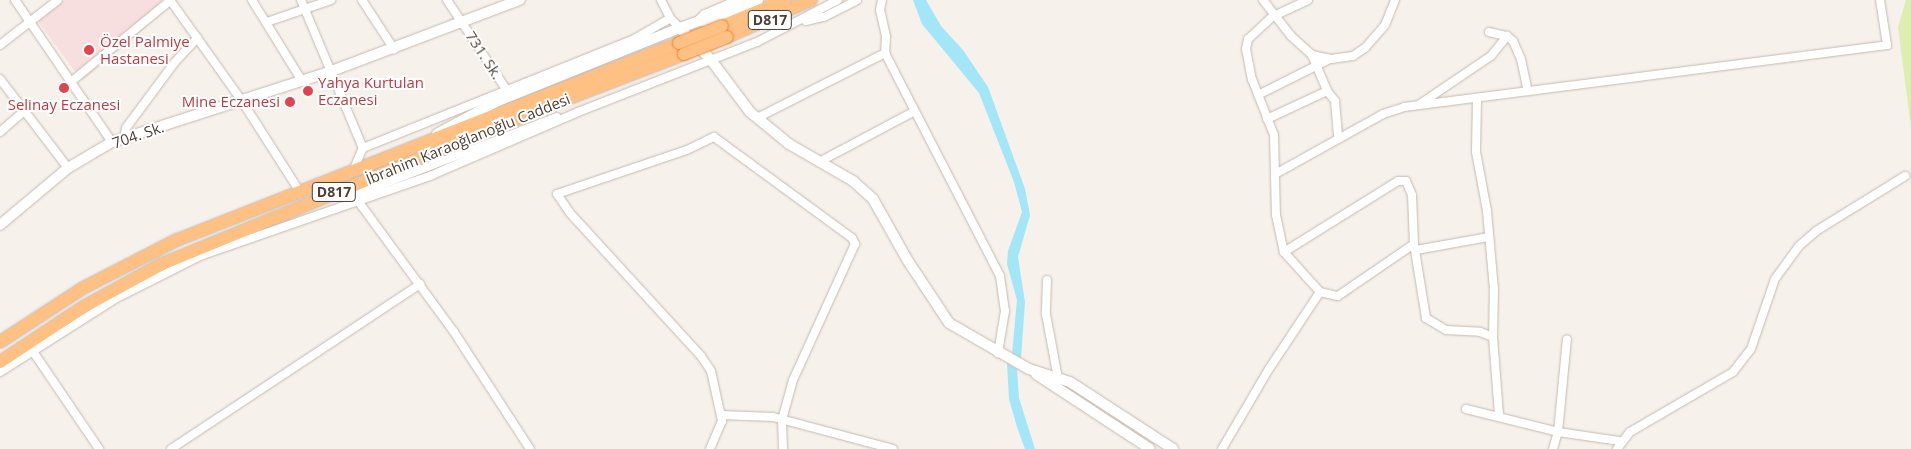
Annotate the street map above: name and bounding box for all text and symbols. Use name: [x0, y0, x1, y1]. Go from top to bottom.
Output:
road number: D817: [748, 8, 792, 32]
street label: 731. Sk.: [462, 28, 506, 82]
place label: Özel Palmiye Hastanesi: [100, 32, 190, 67]
marker: Özel Palmiye Hastanesi: [82, 43, 96, 57]
place label: Yahya Kurtulan Eczanesi: [318, 73, 424, 108]
marker: Selinay Eczanesi: [58, 82, 70, 94]
marker: Yahya Kurtulan Eczanesi: [302, 85, 314, 97]
street label: İbrahim Karaoğlanoğlu Caddesi: [363, 90, 573, 188]
place label: Mine Eczanesi: [182, 93, 280, 111]
place label: Selinay Eczanesi: [8, 96, 120, 114]
marker: Mine Eczanesi: [284, 96, 296, 108]
street label: 704. Sk.: [110, 118, 166, 152]
road number: D817: [312, 180, 356, 203]

